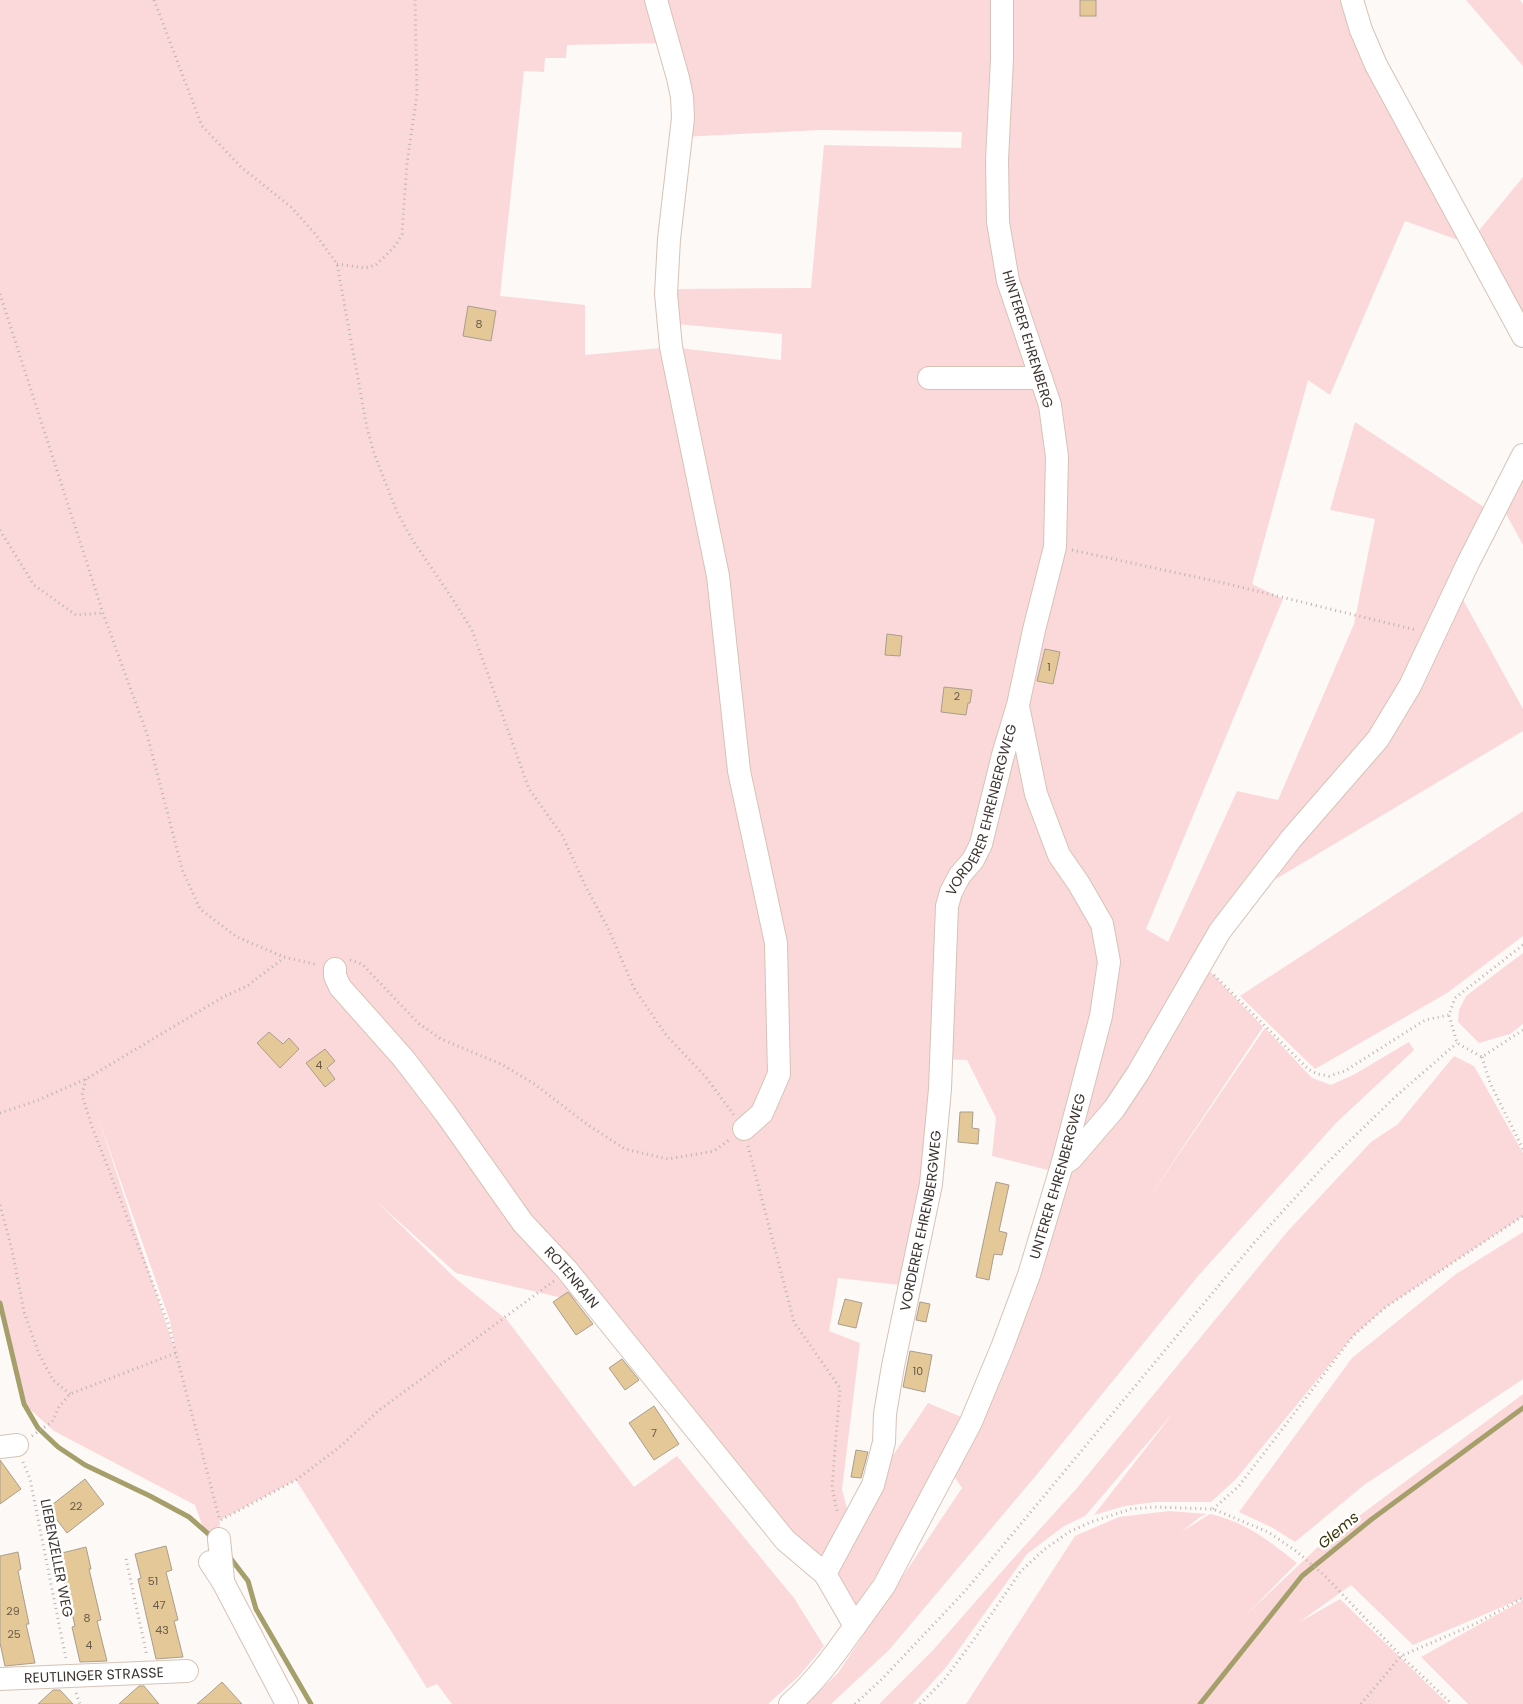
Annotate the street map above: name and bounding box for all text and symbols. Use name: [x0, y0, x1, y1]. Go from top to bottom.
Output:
street label: HINTERER EHRENBERG: [997, 268, 1059, 411]
house number: 8: [476, 316, 483, 332]
house number: 1: [1047, 659, 1051, 675]
house number: 2: [954, 688, 960, 704]
street label: VORDERER EHRENBERGWEG: [941, 721, 1022, 899]
house number: 4: [316, 1057, 323, 1073]
street label: UNTERER EHRENBERGWEG: [1024, 1091, 1090, 1261]
street label: VORDERER EHRENBERGWEG: [895, 1129, 946, 1313]
street label: ROTENRAIN: [540, 1242, 604, 1312]
house number: 10: [913, 1363, 923, 1379]
house number: 7: [651, 1425, 657, 1441]
street label: LIEBENZELLER WEG: [36, 1497, 78, 1619]
house number: 22: [70, 1498, 82, 1514]
water label: Glems: [1313, 1506, 1363, 1553]
house number: 51: [148, 1573, 158, 1589]
house number: 47: [153, 1597, 165, 1613]
house number: 29: [6, 1603, 20, 1619]
house number: 8: [84, 1610, 91, 1626]
house number: 43: [155, 1622, 169, 1638]
house number: 25: [7, 1626, 21, 1642]
house number: 4: [86, 1637, 93, 1653]
street label: REUTLINGER STRASSE: [24, 1662, 164, 1688]

